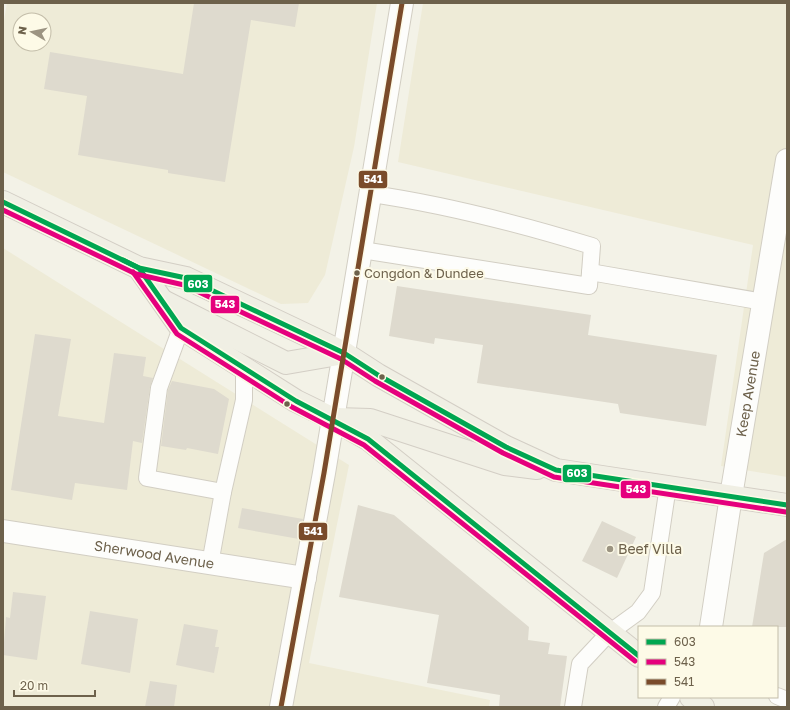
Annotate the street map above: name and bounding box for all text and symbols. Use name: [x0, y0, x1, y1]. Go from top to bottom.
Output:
north arrow: [12, 12, 52, 52]
text: N: [15, 25, 29, 36]
line badge: 541: [358, 170, 388, 189]
text: 541: [363, 172, 383, 185]
place label: Congdon & Dundee: [364, 265, 484, 281]
marker: Congdon & Dundee: [352, 268, 362, 278]
line badge: 603: [183, 274, 213, 293]
text: 603: [188, 277, 209, 290]
line badge: 543: [210, 295, 240, 314]
text: 543: [215, 297, 235, 310]
street label: Keep Avenue: [732, 349, 763, 438]
unlabelled marker: [377, 372, 387, 382]
unlabelled marker: [282, 399, 292, 409]
line badge: 603: [562, 464, 592, 483]
text: 603: [567, 466, 588, 479]
line badge: 543: [620, 480, 651, 499]
text: 543: [626, 482, 646, 495]
line badge: 541: [298, 522, 328, 541]
text: 541: [303, 524, 323, 537]
street label: Sherwood Avenue: [93, 536, 215, 572]
place label: Beef Villa: [618, 540, 682, 557]
marker: Beef Villa: [605, 544, 615, 554]
legend: [638, 626, 778, 698]
text: 603: [674, 634, 696, 649]
text: 543: [674, 654, 695, 669]
scale bar: [14, 672, 95, 698]
text: 541: [674, 674, 694, 689]
text: 20 m: [20, 678, 48, 693]

